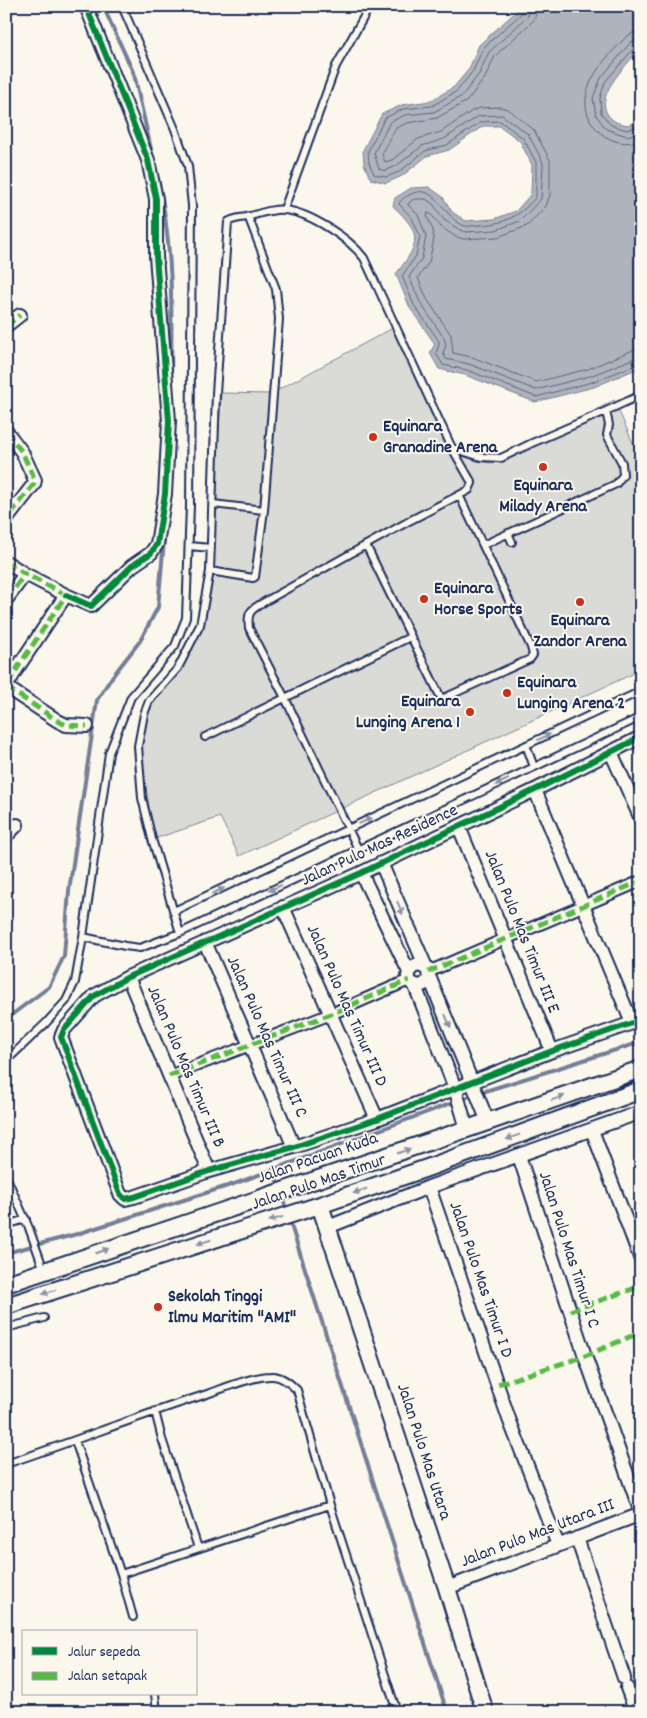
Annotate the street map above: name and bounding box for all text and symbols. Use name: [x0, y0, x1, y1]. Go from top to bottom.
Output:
place label: Equinara Granadine Arena: [383, 415, 498, 461]
marker: Equinara Granadine Arena: [367, 431, 379, 443]
marker: Equinara Milady Arena: [537, 461, 549, 473]
place label: Equinara Milady Arena: [499, 474, 587, 520]
place label: Equinara Horse Sports: [434, 577, 523, 623]
marker: Equinara Horse Sports: [418, 593, 430, 605]
marker: Equinara Zandor Arena: [574, 596, 586, 608]
place label: Equinara Zandor Arena: [533, 609, 627, 655]
place label: Equinara Lunging Arena 2: [517, 671, 625, 717]
marker: Equinara Lunging Arena 2: [501, 687, 513, 699]
place label: Equinara Lunging Arena 1: [356, 690, 461, 736]
marker: Equinara Lunging Arena 1: [464, 706, 476, 718]
one-way arrow: [536, 733, 551, 741]
one-way arrow: [495, 778, 509, 786]
street label: Jalan Pulo Mas Residence: [297, 799, 463, 893]
one-way arrow: [358, 817, 372, 825]
street label: Jalan Pulo Mas Timur III E: [477, 847, 565, 1017]
one-way arrow: [268, 885, 282, 893]
one-way arrow: [211, 886, 225, 894]
one-way arrow: [397, 901, 405, 915]
street label: Jalan Pulo Mas Timur III D: [299, 921, 393, 1091]
street label: Jalan Pulo Mas Timur III C: [219, 952, 313, 1122]
street label: Jalan Pulo Mas Timur III B: [139, 982, 231, 1152]
one-way arrow: [444, 1014, 452, 1028]
one-way arrow: [550, 1094, 565, 1101]
street label: Jalan Pacuan Kuda: [255, 1127, 382, 1191]
one-way arrow: [505, 1133, 520, 1141]
one-way arrow: [397, 1146, 412, 1154]
street label: Jalan Pulo Mas Timur: [249, 1148, 390, 1218]
street label: Jalan Pulo Mas Timur I C: [531, 1169, 605, 1332]
one-way arrow: [352, 1188, 367, 1195]
street label: Jalan Pulo Mas Timur I D: [442, 1199, 518, 1361]
one-way arrow: [269, 1216, 284, 1224]
one-way arrow: [196, 1239, 211, 1247]
one-way arrow: [95, 1247, 110, 1255]
place label: Sekolah Tinggi Ilmu Maritim "AMI": [168, 1285, 296, 1331]
one-way arrow: [42, 1289, 57, 1296]
marker: Sekolah Tinggi Ilmu Maritim "AMI": [152, 1301, 164, 1313]
street label: Jalan Pulo Mas Utara: [389, 1381, 457, 1524]
street label: Jalan Pulo Mas Utara III: [457, 1493, 619, 1575]
legend: [22, 1630, 198, 1696]
text: Jalur sepeda: [68, 1642, 141, 1664]
text: Jalan setapak: [68, 1666, 147, 1688]

